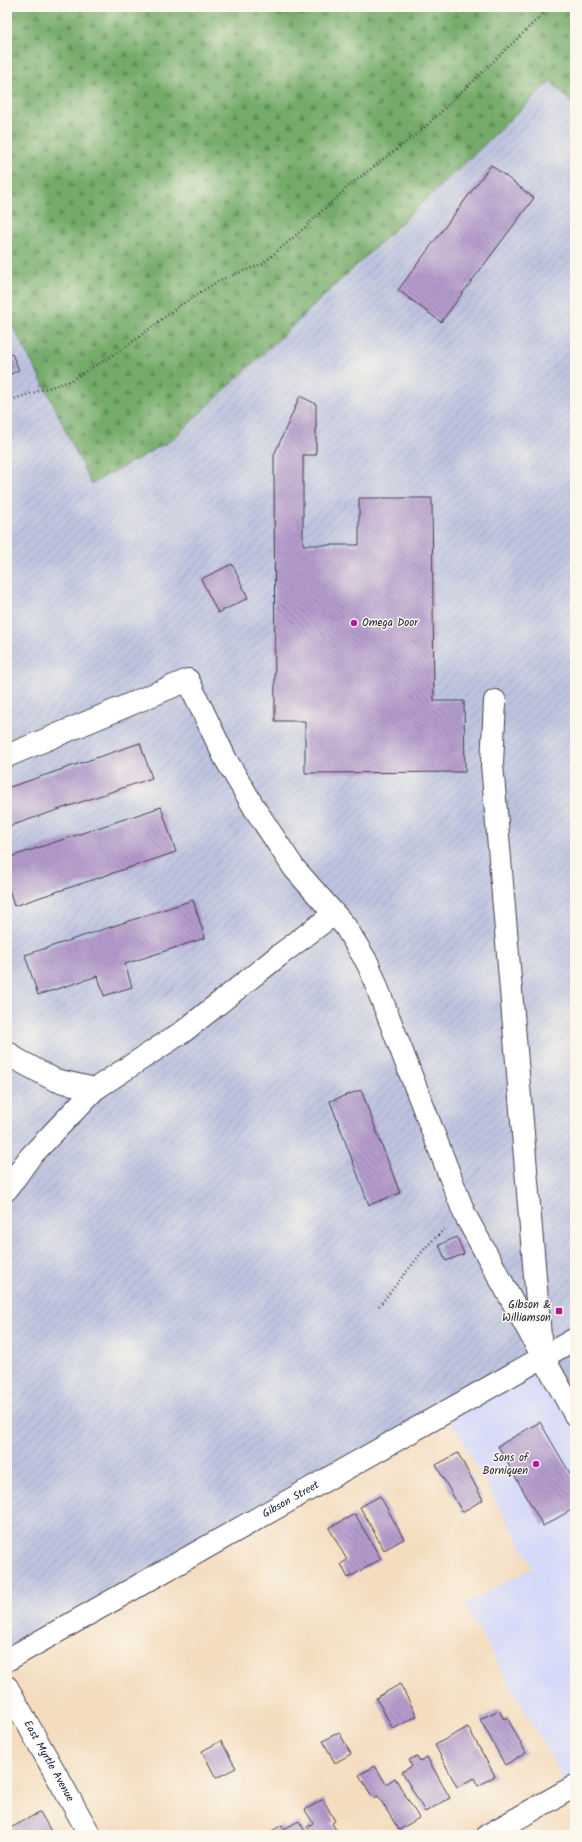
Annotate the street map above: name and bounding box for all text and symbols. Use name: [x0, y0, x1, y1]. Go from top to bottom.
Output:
place label: Omega Door: [362, 614, 419, 632]
marker: Omega Door: [349, 618, 359, 628]
place label: Gibson & Williamson: [502, 1296, 551, 1327]
marker: Gibson & Williamson: [554, 1306, 564, 1316]
place label: Sons of Borniquen: [483, 1449, 530, 1480]
marker: Sons of Borniquen: [531, 1459, 541, 1469]
street label: Gibson Street: [259, 1476, 323, 1523]
street label: East Myrtle Avenue: [18, 1717, 79, 1805]

